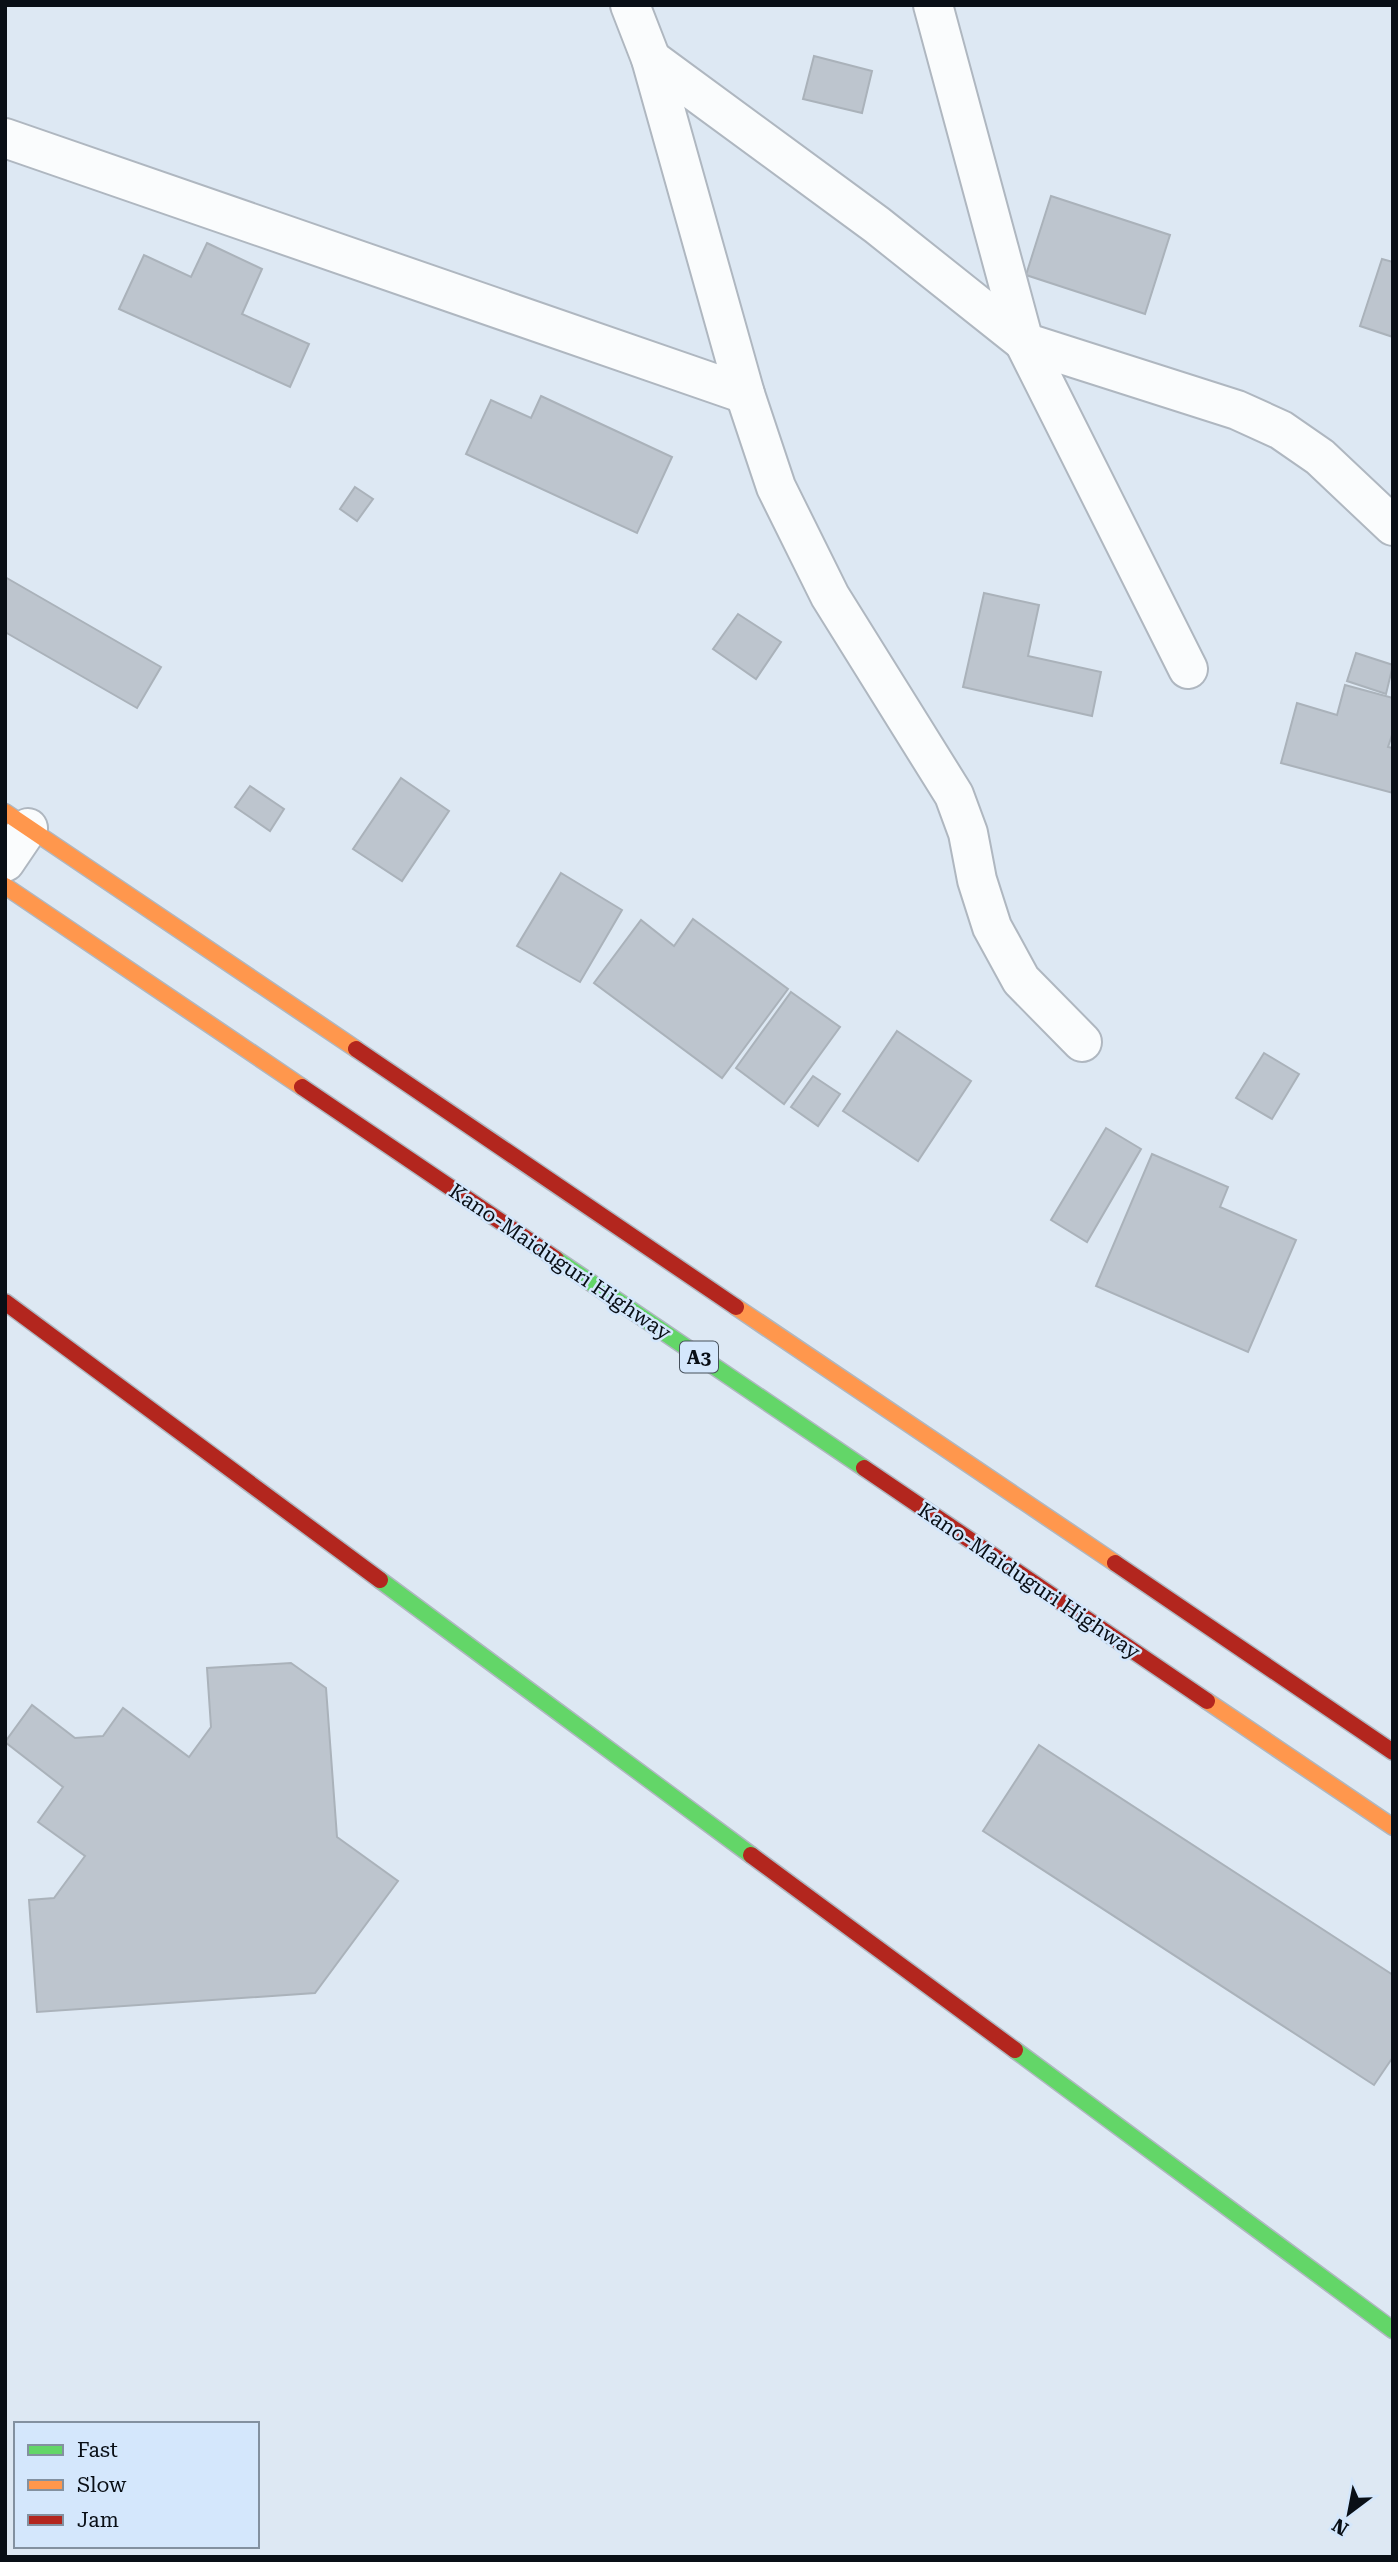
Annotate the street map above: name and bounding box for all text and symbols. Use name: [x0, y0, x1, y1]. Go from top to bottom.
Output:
street label: Kano-Maiduguri Highway: [445, 1179, 676, 1346]
road number: A3: [680, 1342, 718, 1372]
street label: Kano-Maiduguri Highway: [914, 1498, 1145, 1665]
legend: [14, 2422, 259, 2548]
text: Fast: [77, 2438, 118, 2462]
text: Slow: [77, 2473, 127, 2497]
north arrow: [1314, 2478, 1384, 2548]
text: Jam: [77, 2508, 119, 2532]
text: N: [1328, 2513, 1353, 2541]

